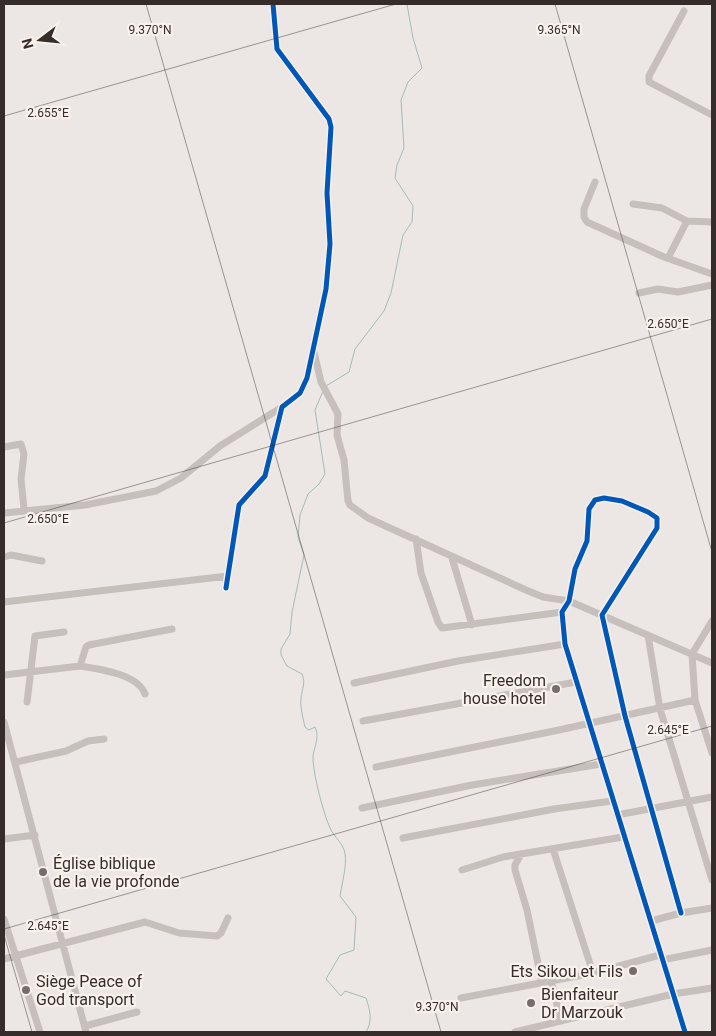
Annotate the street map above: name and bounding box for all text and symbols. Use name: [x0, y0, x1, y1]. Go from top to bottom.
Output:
north arrow: [15, 15, 65, 65]
text: 9.370°N: [128, 23, 172, 37]
text: 9.365°N: [537, 23, 581, 37]
text: N: [18, 37, 37, 51]
text: 2.655°E: [27, 106, 69, 120]
text: 2.650°E: [647, 317, 689, 331]
text: 2.650°E: [27, 512, 69, 526]
place label: Freedom house hotel: [463, 671, 546, 708]
marker: Freedom house hotel: [550, 683, 562, 695]
text: 2.645°E: [647, 723, 689, 737]
place label: Église biblique de la vie profonde: [53, 854, 180, 891]
marker: Église biblique de la vie profonde: [37, 866, 49, 878]
text: 2.645°E: [27, 919, 69, 933]
place label: Ets Sikou et Fils: [510, 962, 623, 981]
marker: Ets Sikou et Fils: [627, 965, 639, 977]
place label: Siège Peace of God transport: [36, 972, 142, 1009]
marker: Siège Peace of God transport: [20, 984, 32, 996]
place label: Bienfaiteur Dr Marzouk: [541, 985, 624, 1022]
marker: Bienfaiteur Dr Marzouk: [525, 997, 537, 1009]
text: 9.370°N: [415, 1000, 459, 1014]

